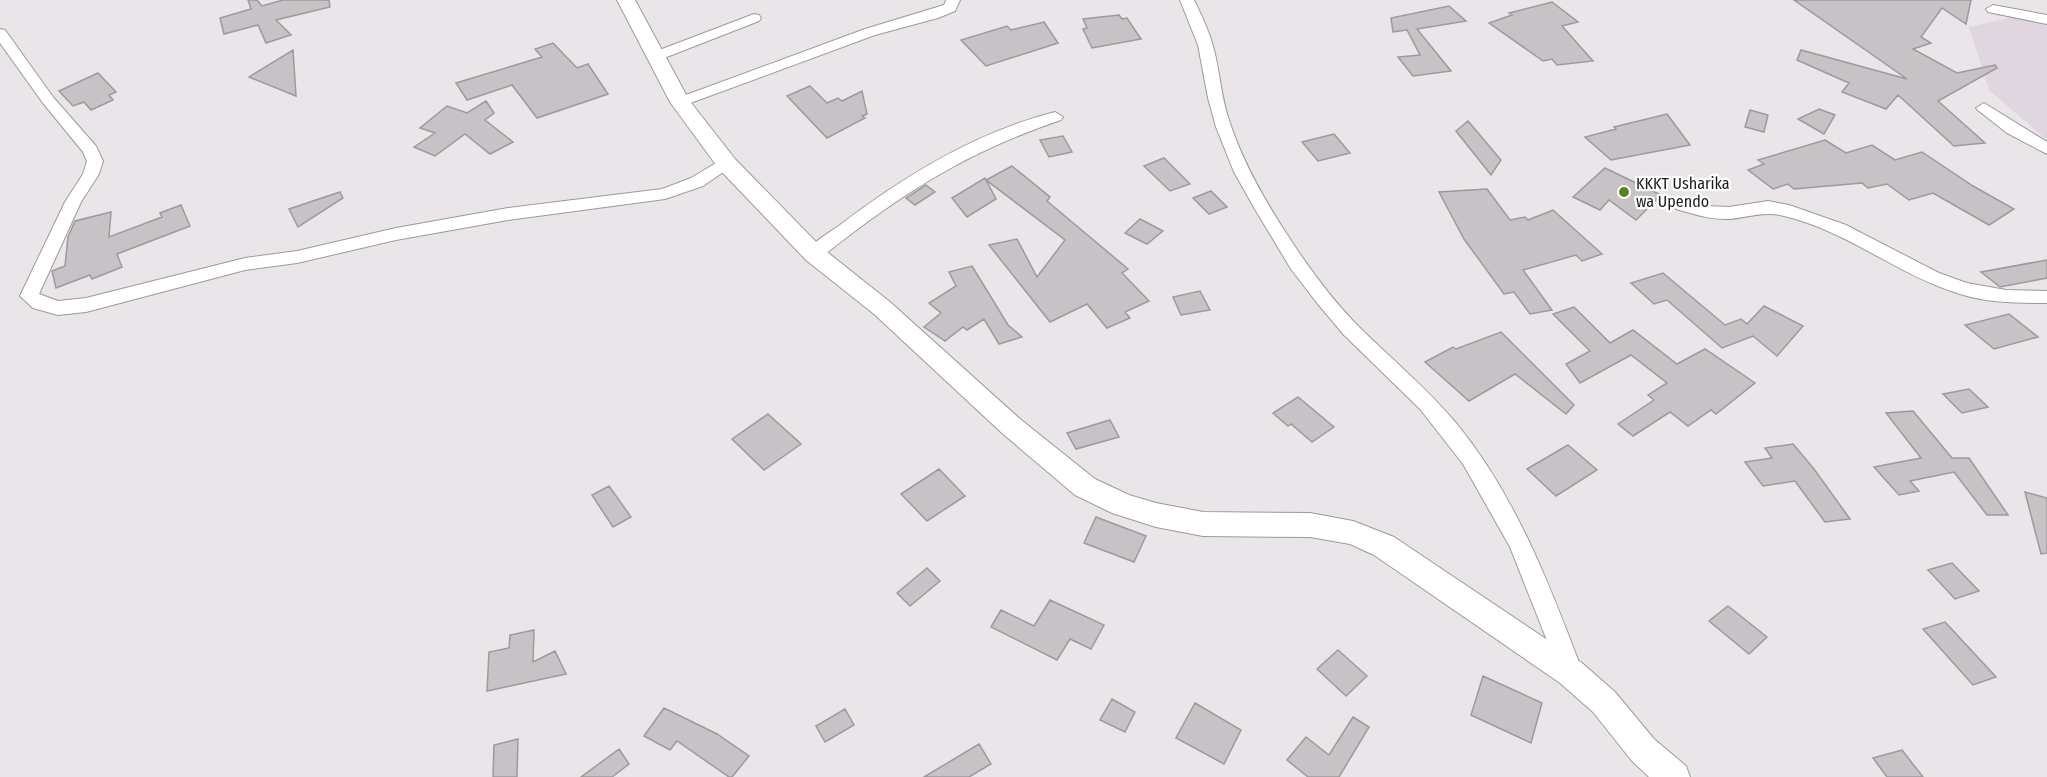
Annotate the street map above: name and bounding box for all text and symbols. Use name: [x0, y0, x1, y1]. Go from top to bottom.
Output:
place label: KKKT Usharika wa Upendo: [1636, 174, 1730, 211]
marker: KKKT Usharika wa Upendo: [1617, 185, 1631, 199]

